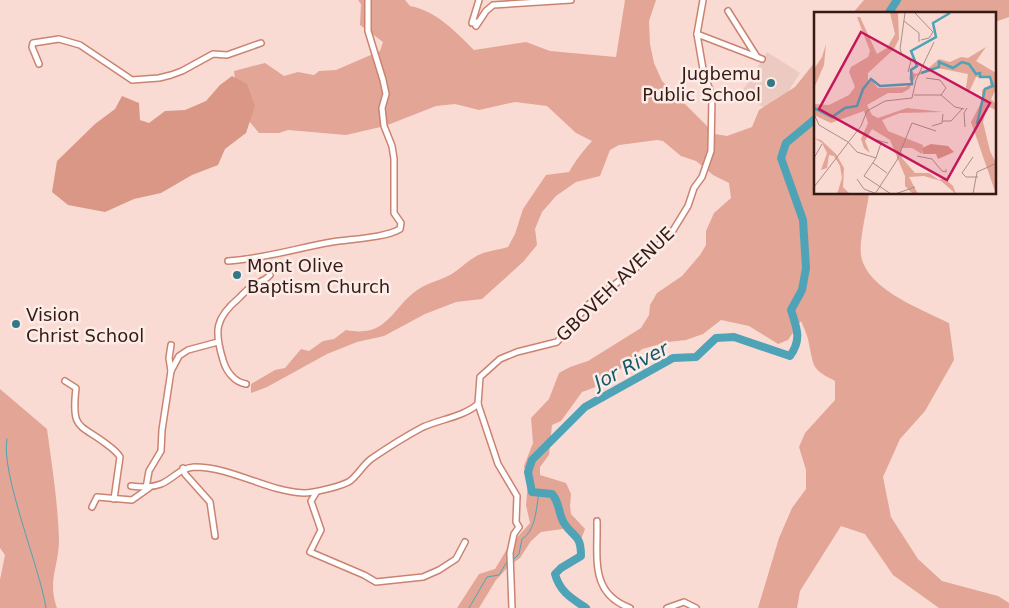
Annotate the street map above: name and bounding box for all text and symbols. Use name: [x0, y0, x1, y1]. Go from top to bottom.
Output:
inset map: [814, 12, 996, 195]
place label: Jugbemu Public School: [642, 63, 761, 105]
marker: Jugbemu Public School: [765, 77, 777, 89]
street label: GBOVEH AVENUE: [552, 222, 678, 346]
place label: Mont Olive Baptism Church: [247, 255, 390, 297]
marker: Mont Olive Baptism Church: [231, 269, 243, 281]
place label: Vision Christ School: [26, 304, 144, 346]
marker: Vision Christ School: [10, 318, 22, 330]
water label: Jor River: [587, 336, 673, 395]

